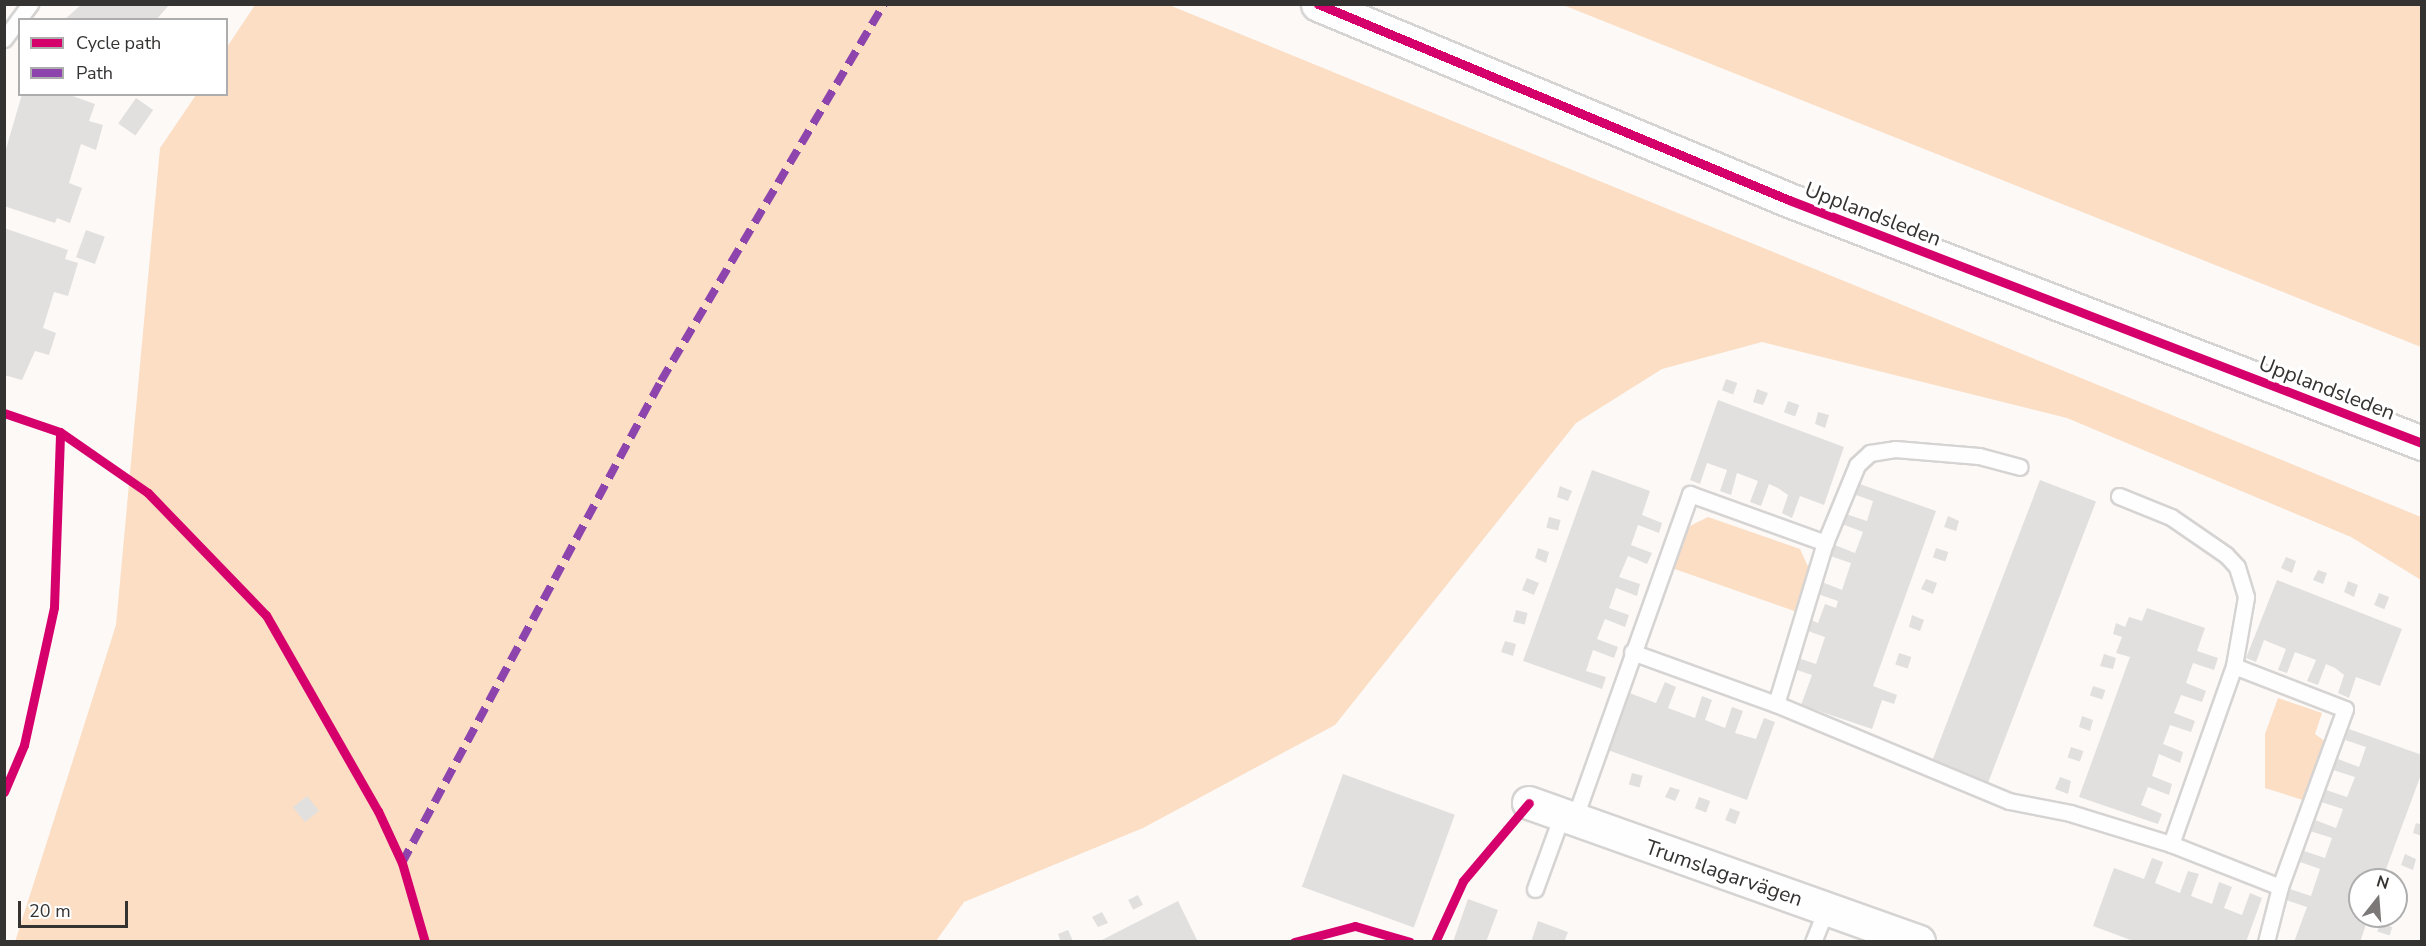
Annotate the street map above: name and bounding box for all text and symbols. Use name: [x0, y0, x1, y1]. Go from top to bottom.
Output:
legend: [18, 18, 228, 96]
text: Cycle path: [76, 31, 161, 55]
text: Path: [76, 61, 113, 85]
street label: Upplandsleden: [1801, 176, 1945, 252]
street label: Upplandsleden: [2255, 350, 2399, 426]
street label: Trumslagarvägen: [1642, 834, 1806, 912]
north arrow: [2348, 868, 2408, 928]
text: N: [2374, 870, 2392, 895]
scale bar: [21, 889, 130, 927]
text: 20 m: [29, 899, 71, 923]

